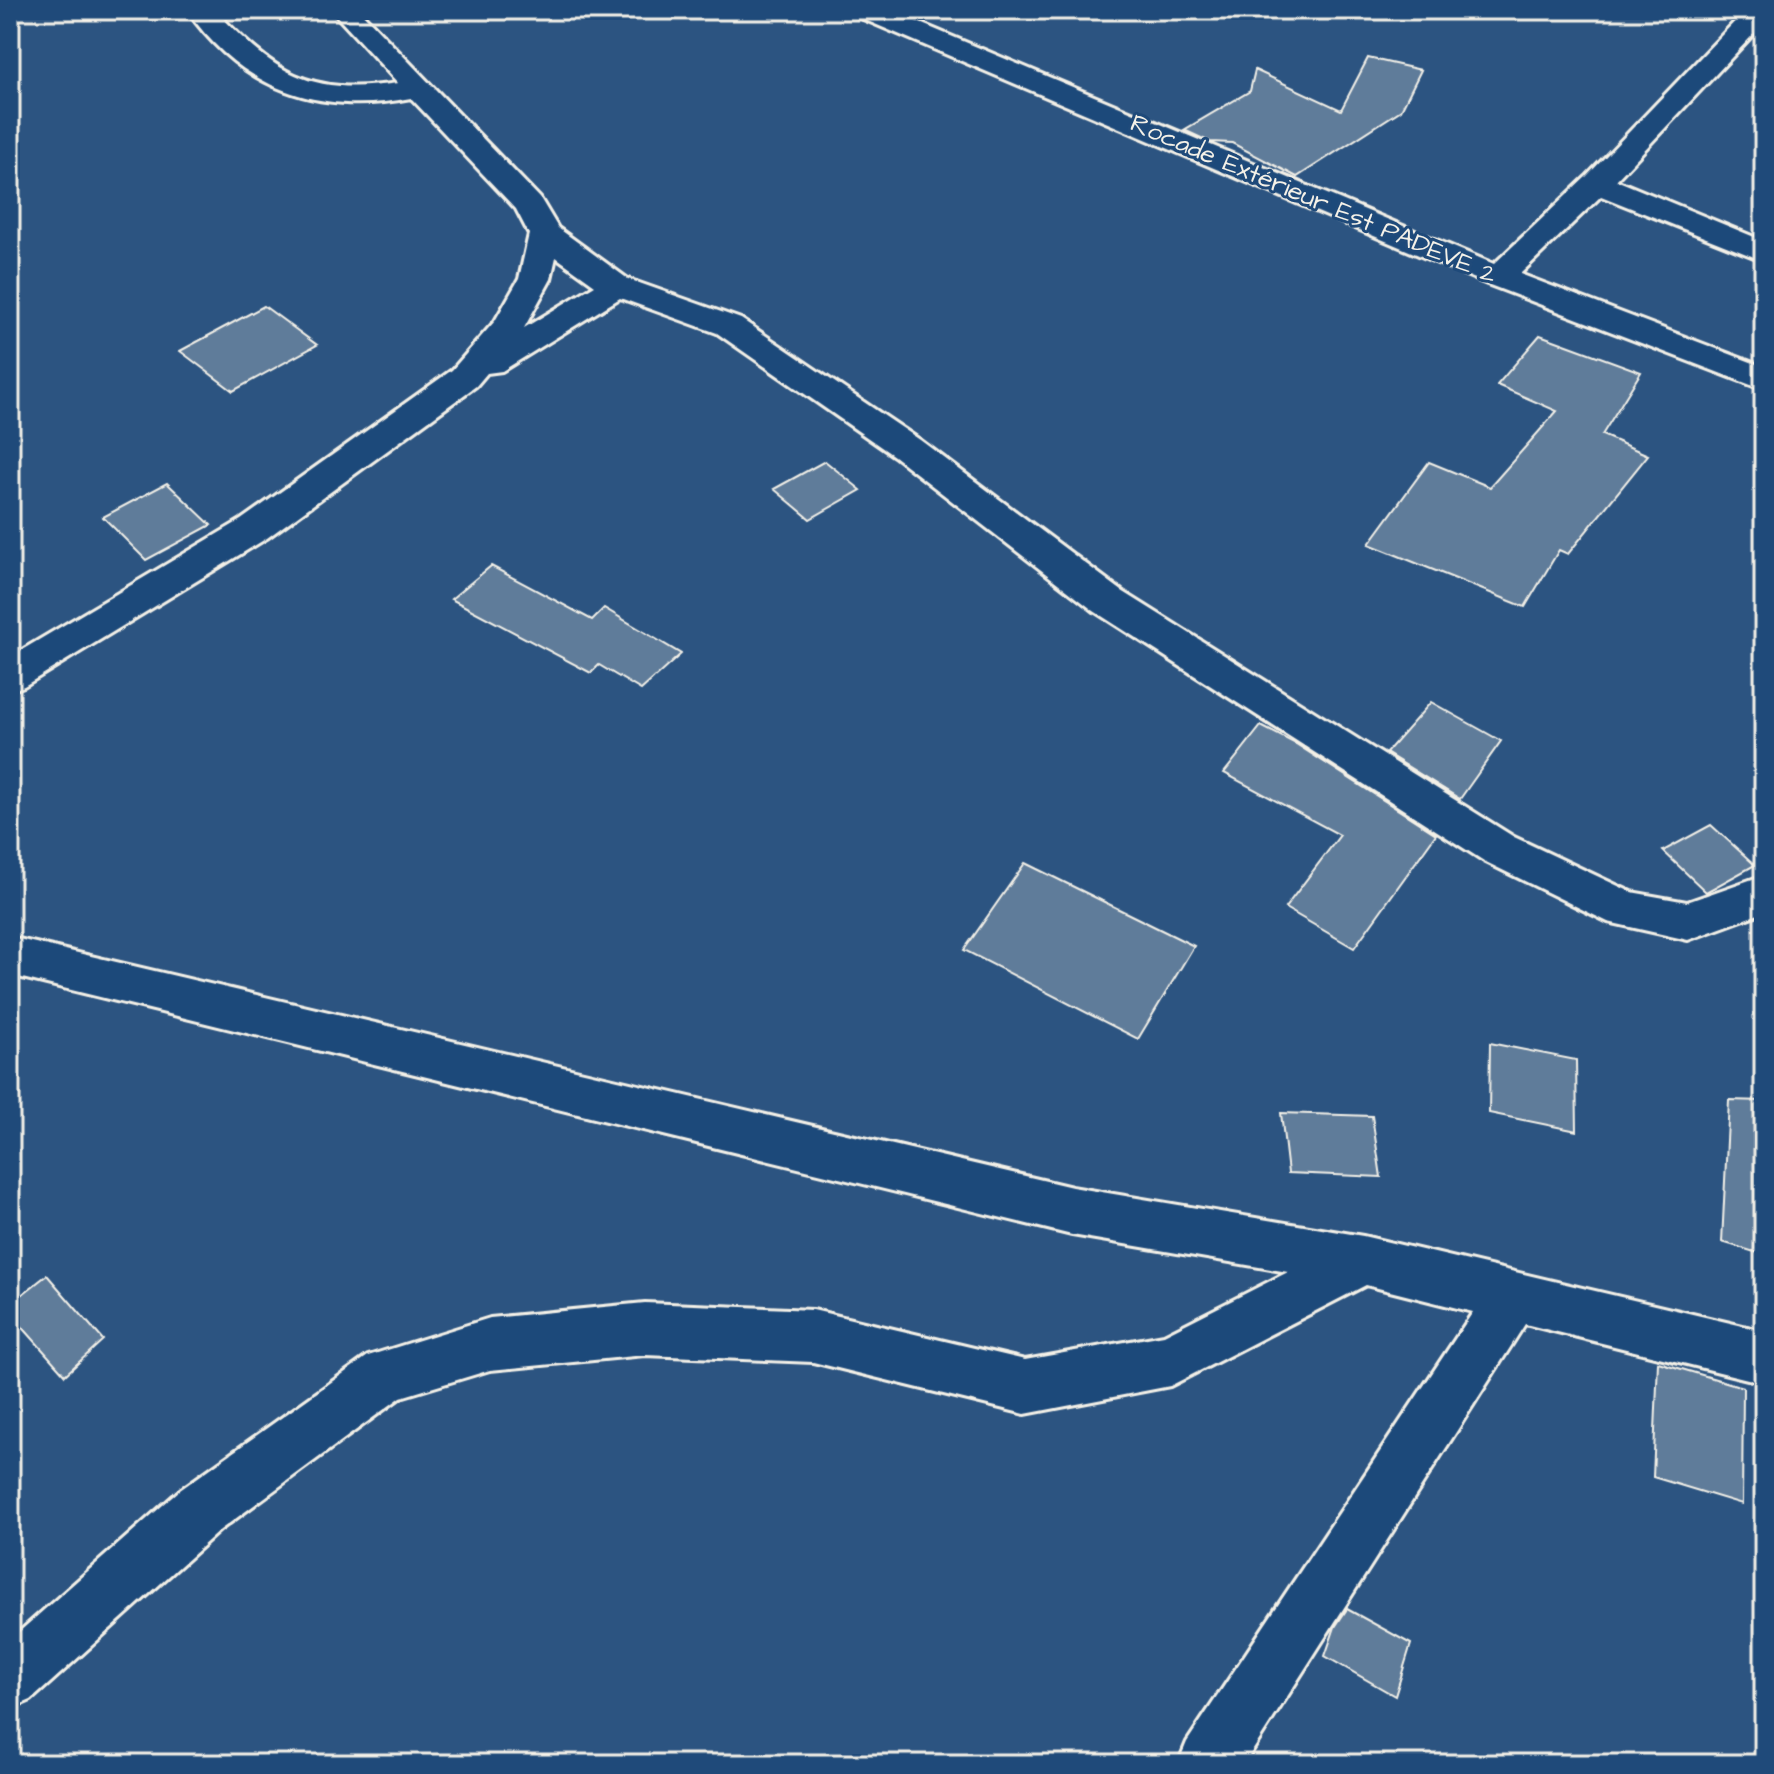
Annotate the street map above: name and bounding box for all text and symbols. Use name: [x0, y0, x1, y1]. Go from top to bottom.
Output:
street label: Rocade Extérieur Est PADEVE 2: [1125, 105, 1503, 293]

